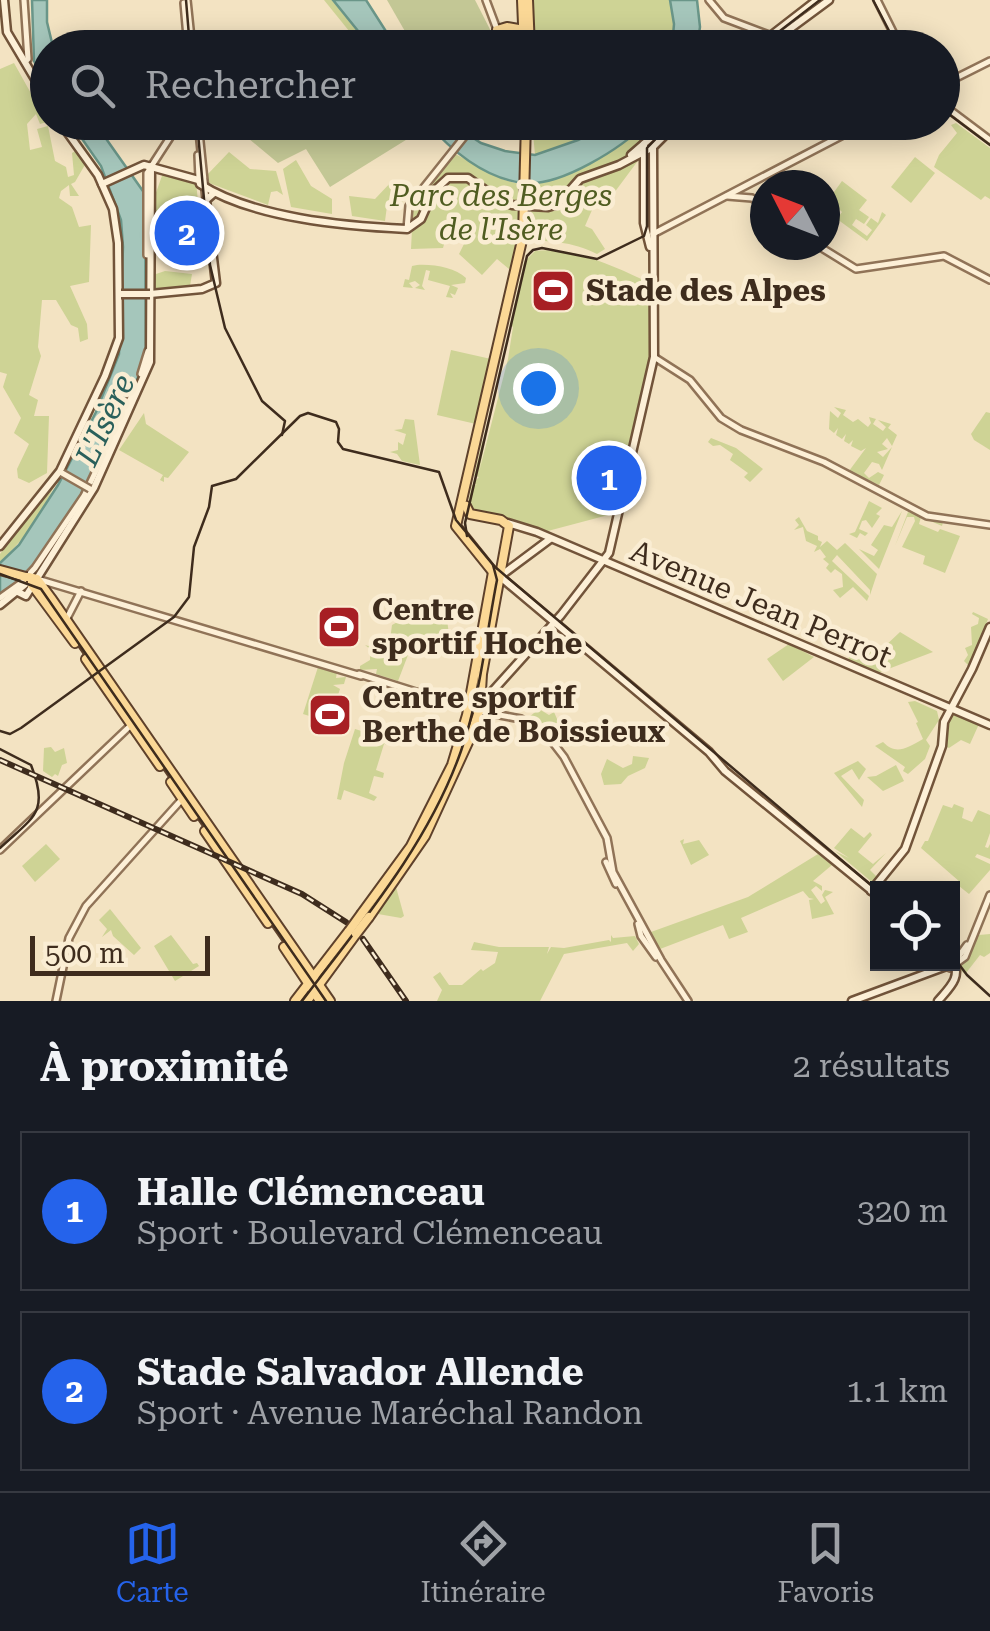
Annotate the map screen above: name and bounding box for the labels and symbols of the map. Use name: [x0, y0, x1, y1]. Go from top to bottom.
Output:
north arrow: [750, 170, 840, 260]
park label: Parc des Berges de l'Isère: [389, 178, 612, 247]
pin: 2: [154, 196, 220, 270]
sports icon: Stade des Alpes: [530, 268, 576, 314]
place label: Stade des Alpes: [586, 273, 826, 308]
your location: [513, 363, 564, 414]
water label: L'Isère: [67, 368, 143, 472]
pin: 1: [576, 440, 642, 516]
street label: Avenue Jean Perrot: [625, 533, 897, 674]
place label: Centre sportif Hoche: [372, 592, 582, 661]
sports icon: Centre sportif Hoche: [316, 604, 362, 650]
place label: Centre sportif Berthe de Boissieux: [362, 680, 666, 749]
sports icon: Centre sportif Berthe de Boissieux: [307, 692, 353, 738]
scale bar: [30, 931, 210, 976]

